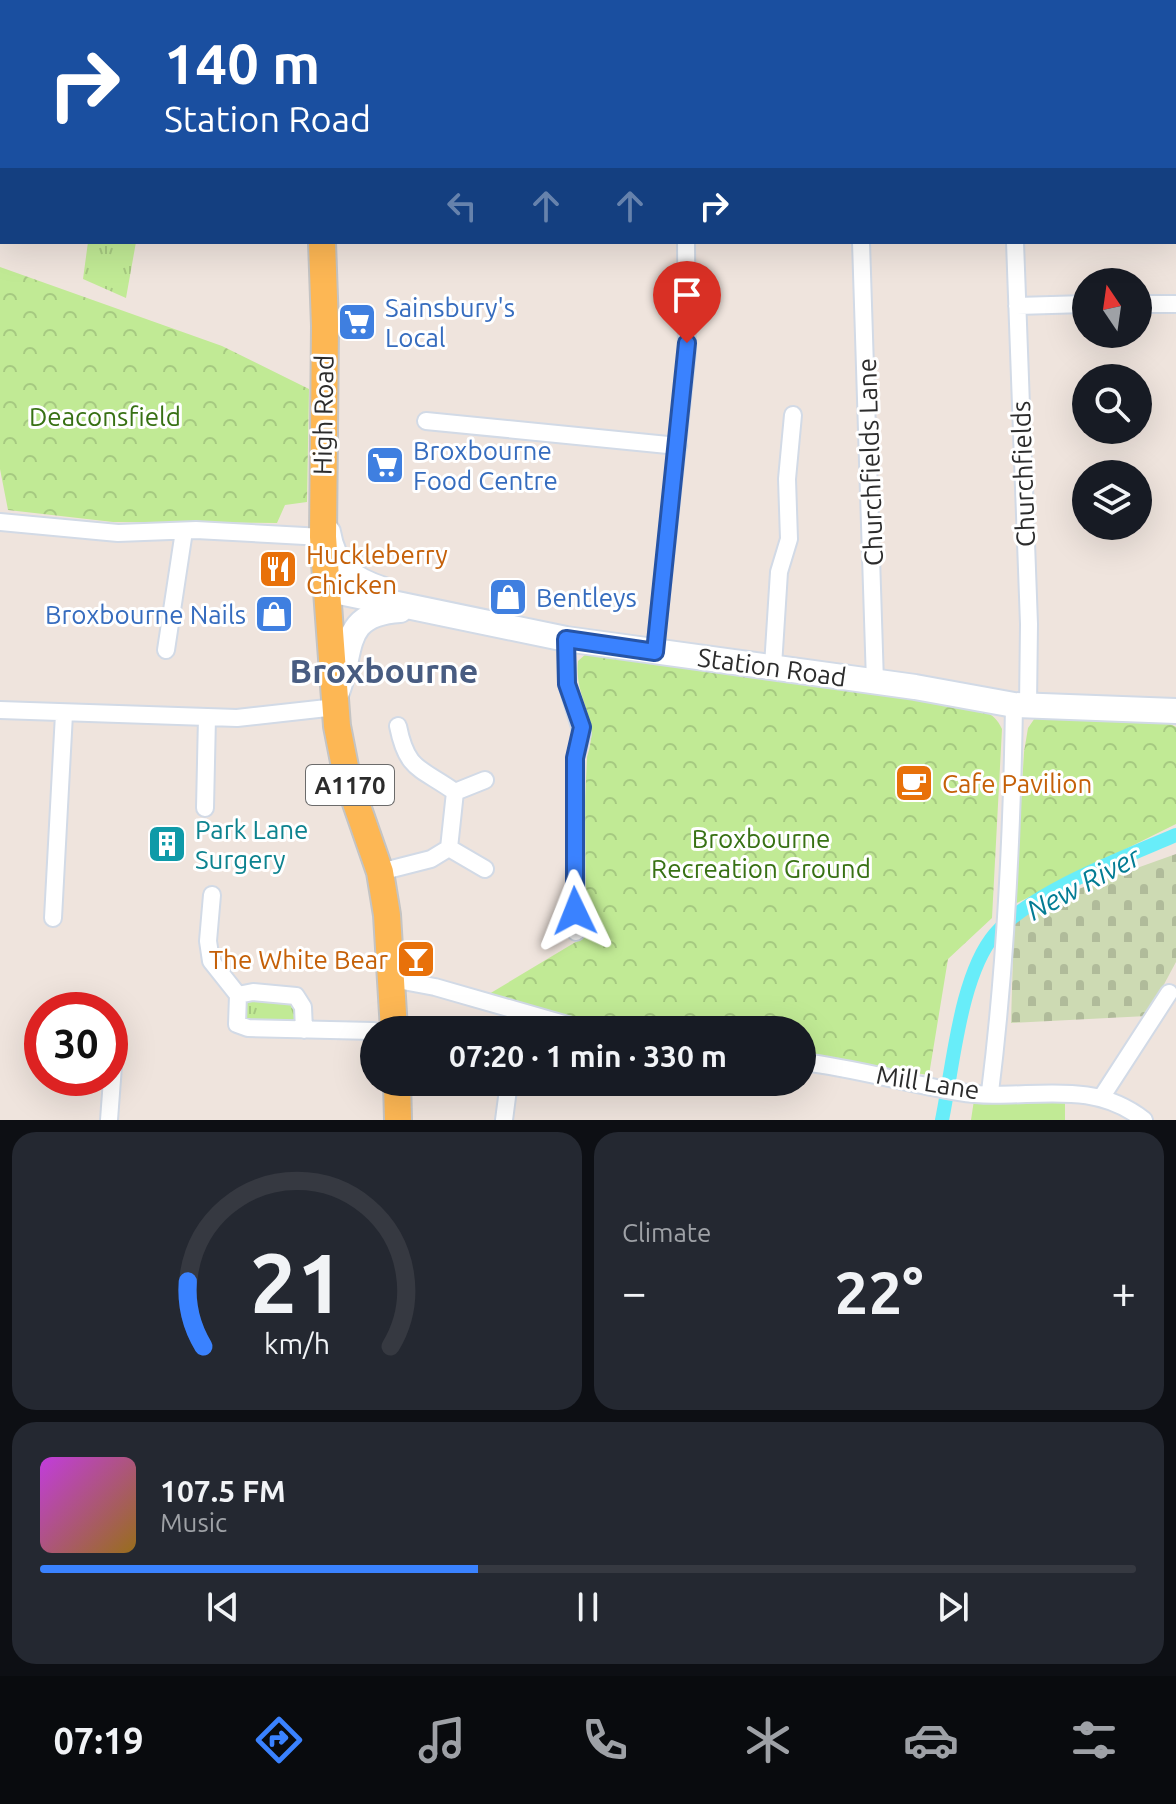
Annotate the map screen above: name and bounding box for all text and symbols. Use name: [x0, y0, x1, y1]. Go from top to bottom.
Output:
icon: right: [32, 32, 136, 136]
text: 140 m: [164, 32, 320, 95]
text: Station Road: [164, 98, 371, 139]
icon: left: [440, 184, 484, 228]
icon: ahead: [524, 184, 568, 228]
icon: ahead: [608, 184, 652, 228]
icon: right: [692, 184, 736, 228]
pin: [653, 261, 721, 343]
north arrow: [1072, 268, 1152, 348]
map controls: [1072, 268, 1152, 540]
icon: arrive: [665, 273, 709, 317]
place label: Sainsbury's Local: [385, 293, 515, 352]
supermarket icon: Sainsbury's Local: [336, 301, 378, 343]
street label: High Road: [307, 355, 339, 475]
street label: Churchfields Lane: [852, 358, 888, 566]
button: search: [1072, 364, 1152, 444]
street label: Churchfields: [1006, 400, 1040, 548]
park label: Deaconsfield: [29, 402, 181, 431]
place label: Broxbourne Food Centre: [413, 436, 558, 495]
supermarket icon: Broxbourne Food Centre: [364, 444, 406, 486]
button: layers: [1072, 460, 1152, 540]
place label: Huckleberry Chicken: [306, 540, 448, 599]
restaurant icon: Huckleberry Chicken: [257, 548, 299, 590]
shop icon: Bentleys: [487, 576, 529, 618]
place label: Bentleys: [536, 583, 637, 612]
shop icon: Broxbourne Nails: [253, 593, 295, 635]
place label: Broxbourne Nails: [45, 600, 246, 629]
street label: Station Road: [696, 642, 848, 692]
district label: Broxbourne: [290, 651, 478, 689]
cafe icon: Cafe Pavilion: [893, 762, 935, 804]
road number: A1170: [306, 765, 394, 805]
place label: Cafe Pavilion: [942, 769, 1092, 798]
place label: Park Lane Surgery: [195, 815, 308, 874]
building icon: Park Lane Surgery: [146, 823, 188, 865]
park label: Broxbourne Recreation Ground: [651, 824, 871, 883]
water label: New River: [1021, 840, 1146, 926]
position arrow: [533, 869, 617, 953]
bar icon: The White Bear: [395, 938, 437, 980]
place label: The White Bear: [209, 945, 388, 974]
speed limit sign: 30: [24, 992, 128, 1096]
text: 07:20 · 1 min · 330 m: [449, 1039, 727, 1073]
street label: Mill Lane: [874, 1060, 982, 1104]
text: Climate: [622, 1218, 711, 1247]
text: 21: [250, 1235, 344, 1329]
text: 22°: [835, 1258, 923, 1325]
text: −: [622, 1267, 647, 1316]
text: +: [1111, 1267, 1136, 1316]
text: km/h: [264, 1327, 330, 1359]
text: 107.5 FM: [160, 1474, 286, 1508]
text: Music: [160, 1508, 227, 1537]
icon: previous: [201, 1585, 245, 1629]
icon: pause: [566, 1585, 610, 1629]
icon: next: [931, 1585, 975, 1629]
icon: directions: [251, 1712, 307, 1768]
icon: music: [414, 1712, 470, 1768]
icon: phone: [577, 1712, 633, 1768]
icon: climate: [740, 1712, 796, 1768]
icon: car: [903, 1712, 959, 1768]
icon: filters: [1066, 1712, 1122, 1768]
text: 07:19: [54, 1720, 144, 1761]

